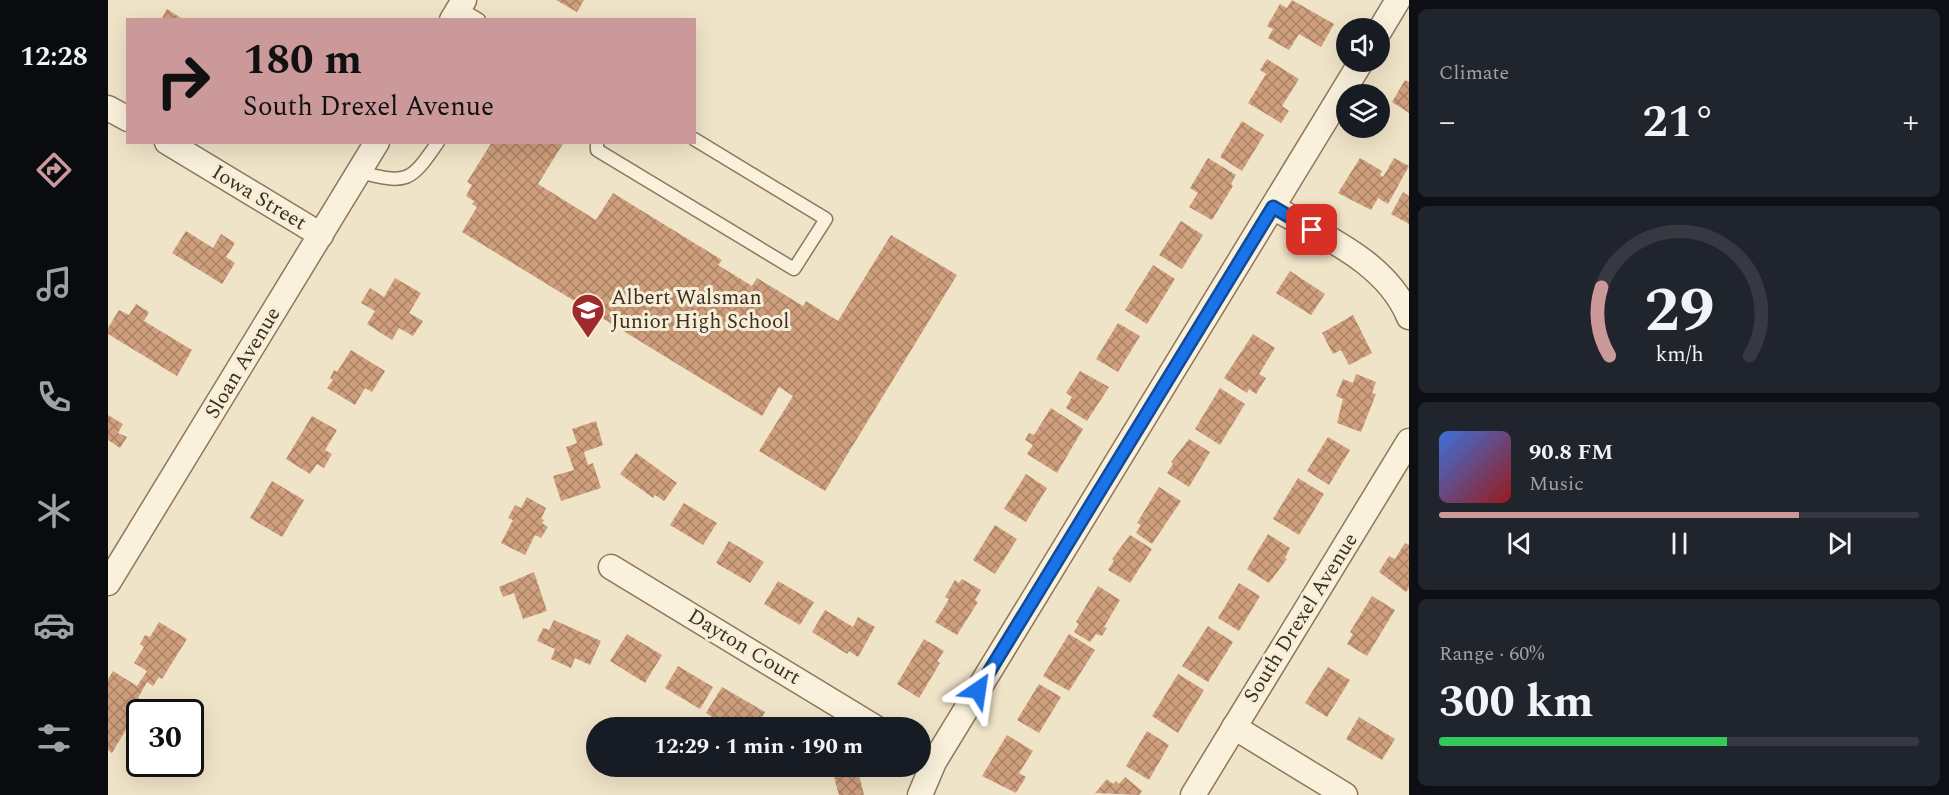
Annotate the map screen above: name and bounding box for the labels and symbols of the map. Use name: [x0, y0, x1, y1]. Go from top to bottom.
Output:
street label: Iowa Street: [205, 157, 313, 239]
pin: [1286, 204, 1337, 255]
place label: Albert Walsman Junior High School: [611, 282, 790, 338]
school or university icon: Albert Walsman Junior High School: [570, 292, 606, 339]
street label: Sloan Avenue: [197, 301, 289, 425]
street label: South Drexel Avenue: [1236, 527, 1366, 709]
street label: Dayton Court: [681, 601, 807, 693]
position arrow: [946, 658, 1010, 722]
speed limit sign: 30: [126, 699, 204, 777]

